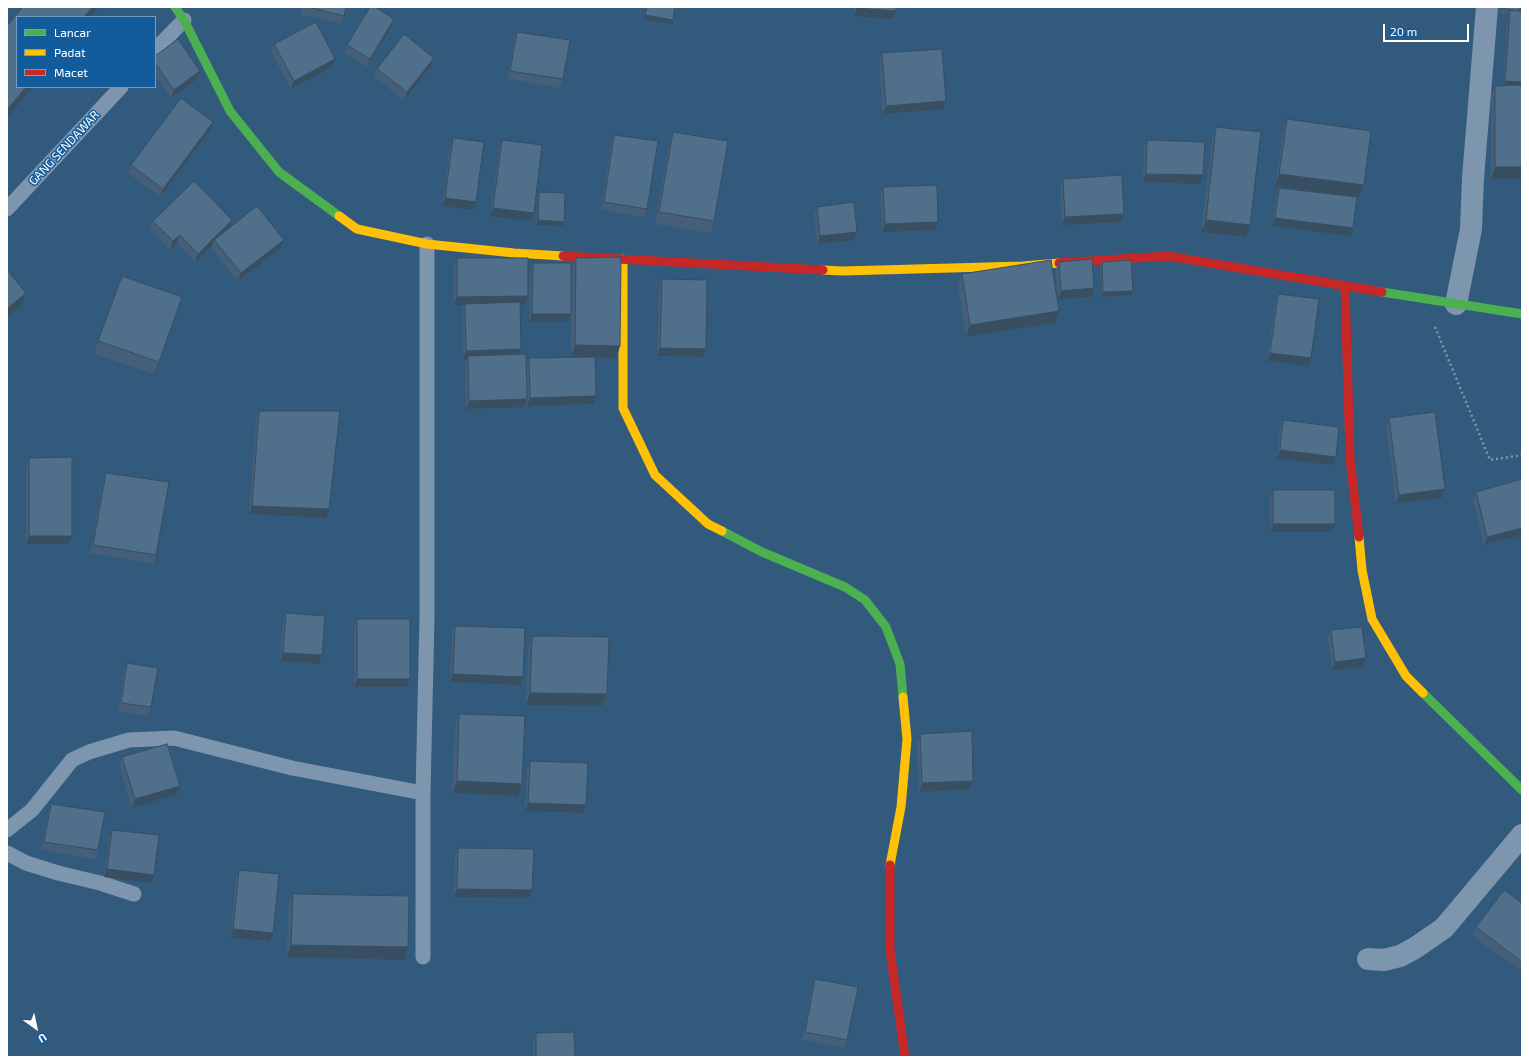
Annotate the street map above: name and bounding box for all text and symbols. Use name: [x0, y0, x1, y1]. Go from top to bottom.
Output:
legend: [16, 16, 156, 88]
scale bar: [1385, 16, 1471, 42]
text: 20 m: [1390, 24, 1417, 38]
text: Lancar: [54, 25, 91, 39]
text: Padat: [54, 45, 86, 59]
text: Macet: [54, 65, 88, 79]
street label: GANG SENDAWAR: [26, 108, 102, 188]
north arrow: [16, 1008, 56, 1048]
text: U: [36, 1031, 50, 1046]

